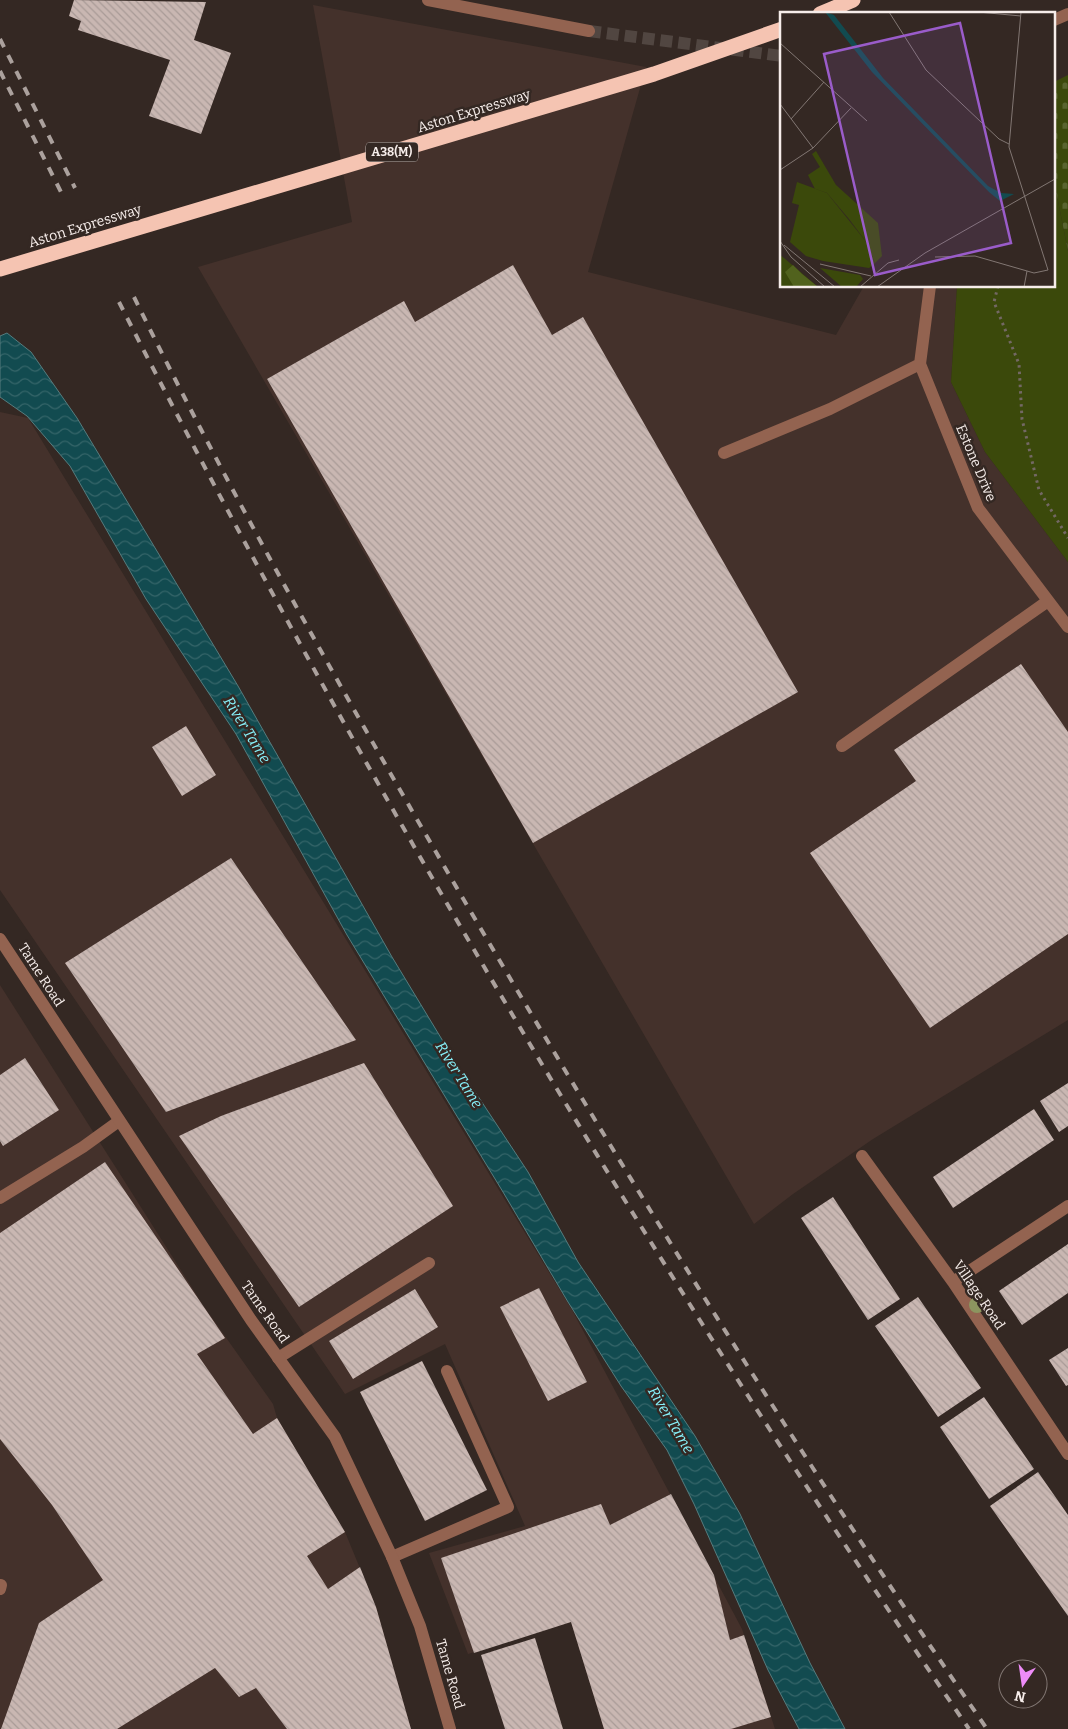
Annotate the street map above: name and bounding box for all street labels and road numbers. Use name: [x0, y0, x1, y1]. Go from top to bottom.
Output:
street label: Aston Expressway: [415, 86, 533, 136]
road number: A38(M): [366, 142, 418, 162]
street label: Aston Expressway: [26, 201, 144, 251]
street label: Estone Drive: [952, 422, 1000, 504]
street label: Tame Road: [14, 940, 68, 1010]
street label: Village Road: [950, 1257, 1008, 1333]
street label: Tame Road: [237, 1278, 293, 1346]
street label: Tame Road: [432, 1637, 468, 1711]

